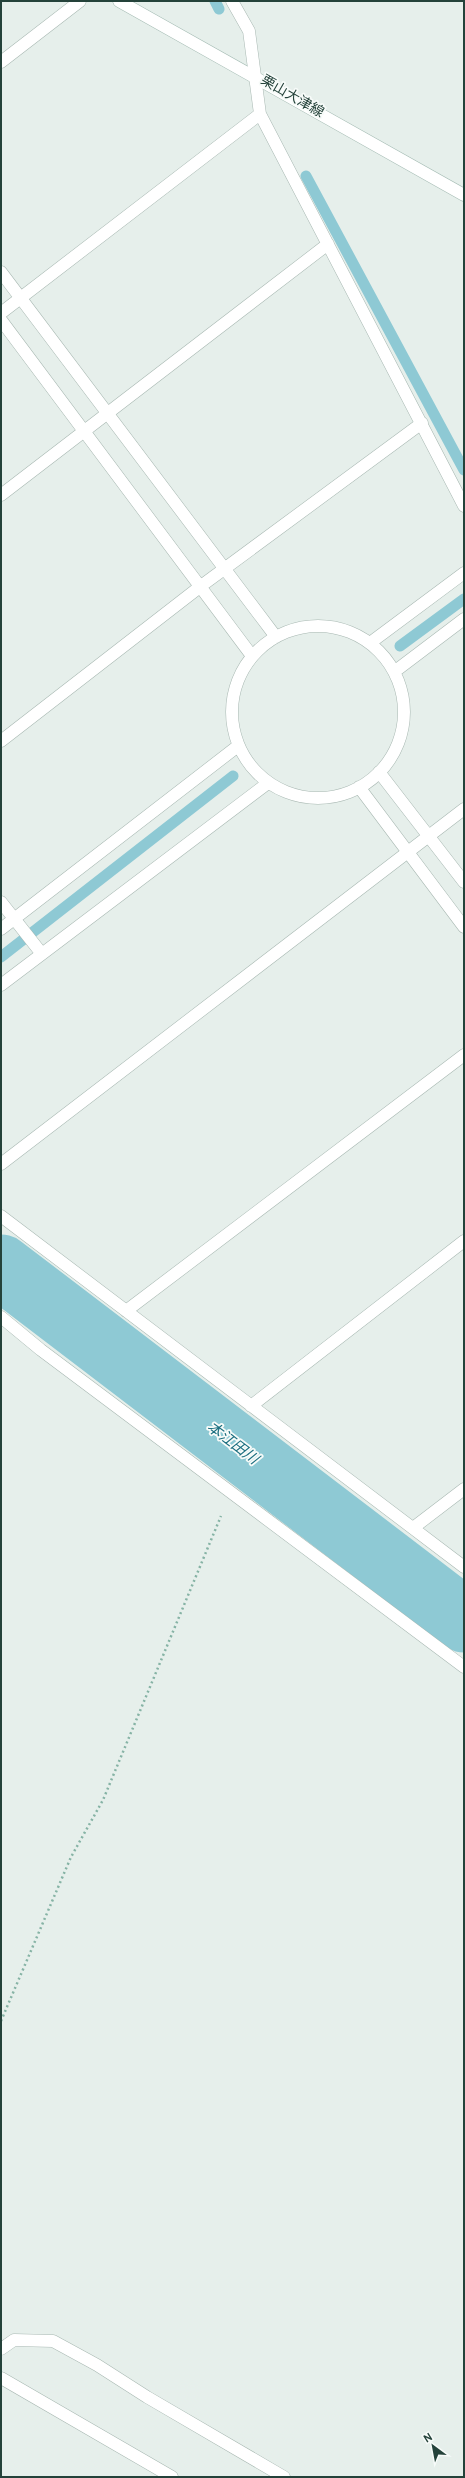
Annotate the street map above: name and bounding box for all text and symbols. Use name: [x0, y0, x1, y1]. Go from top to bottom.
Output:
street label: 栗山大津線: [257, 72, 327, 122]
water label: 本江田川: [202, 1418, 263, 1471]
north arrow: [413, 2426, 453, 2466]
text: N: [421, 2430, 435, 2446]

